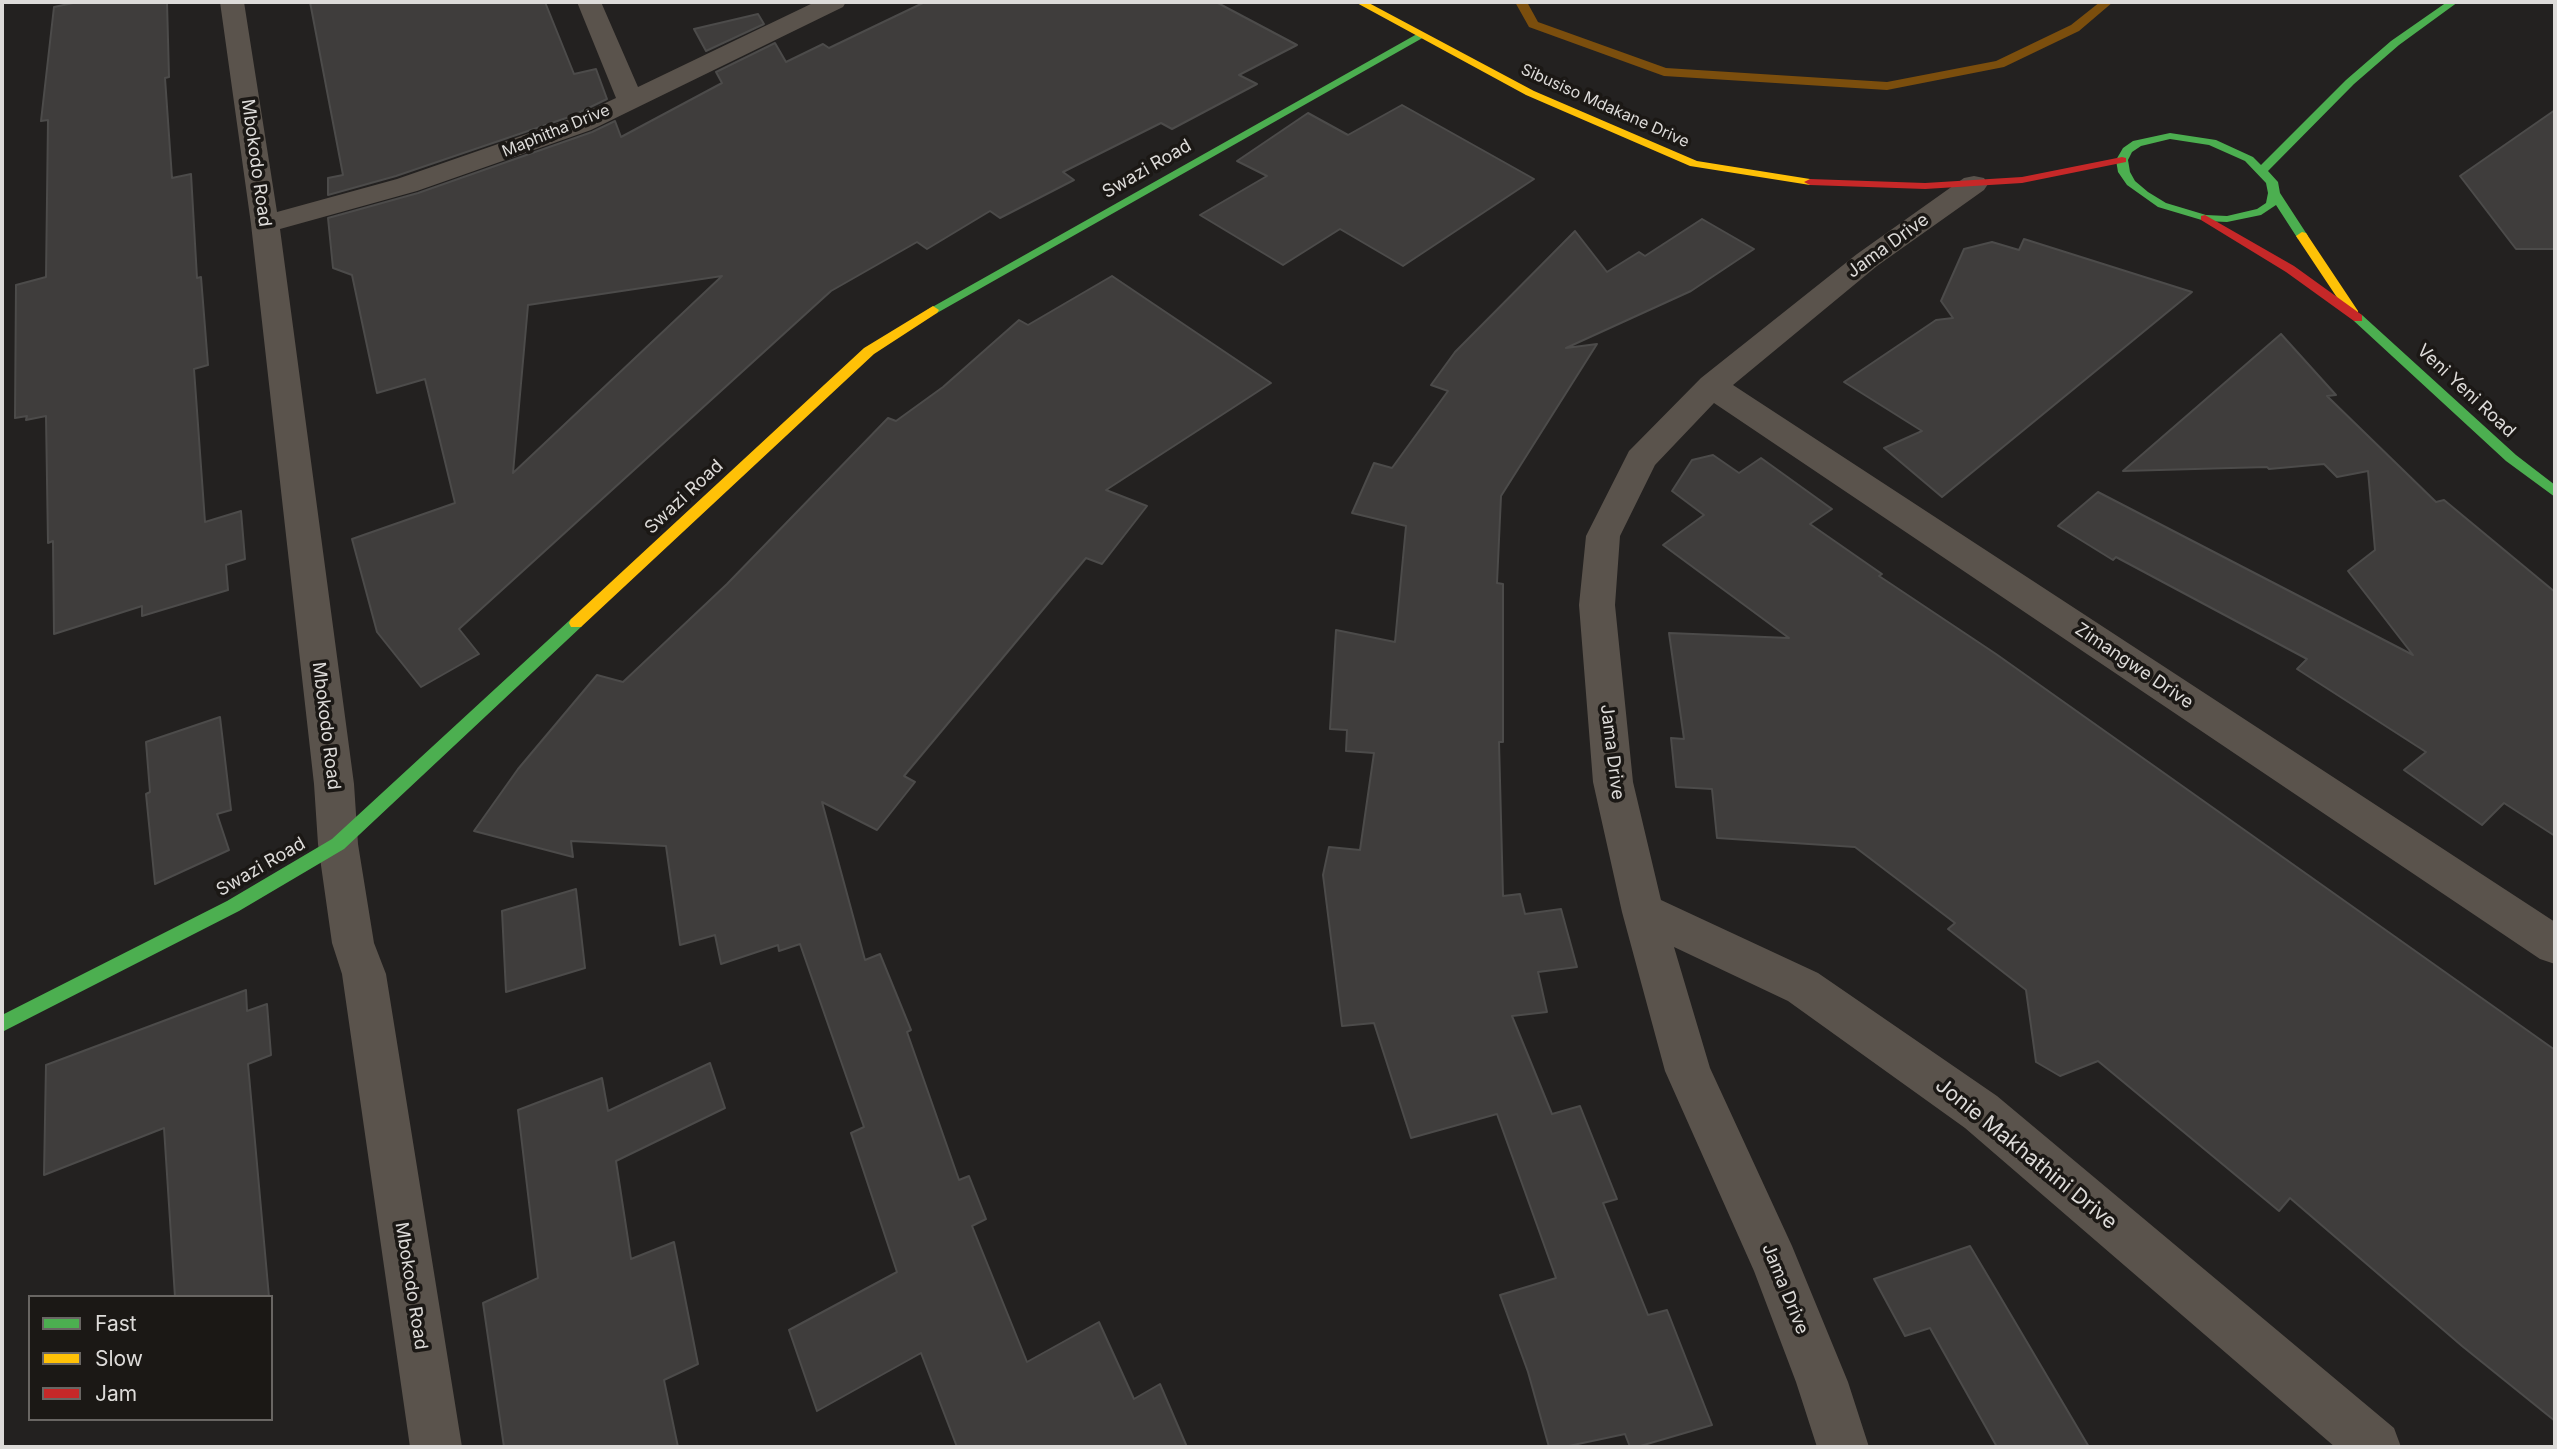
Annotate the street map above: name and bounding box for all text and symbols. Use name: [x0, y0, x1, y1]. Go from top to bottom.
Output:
street label: Sibusiso Mdakane Drive: [1518, 60, 1692, 152]
street label: Mbokodo Road: [236, 98, 276, 228]
street label: Maphitha Drive: [499, 101, 613, 161]
street label: Swazi Road: [1099, 135, 1195, 203]
street label: Jama Drive: [1843, 209, 1933, 283]
street label: Veni Yeni Road: [2412, 340, 2520, 442]
street label: Swazi Road: [640, 455, 728, 539]
street label: Zimangwe Drive: [2071, 619, 2197, 713]
street label: Mbokodo Road: [307, 661, 345, 791]
street label: Jama Drive: [1595, 703, 1629, 801]
street label: Swazi Road: [213, 833, 309, 901]
street label: Jonie Makhathini Drive: [1930, 1073, 2122, 1235]
street label: Mbokodo Road: [390, 1221, 432, 1351]
street label: Jama Drive: [1757, 1240, 1813, 1338]
legend: [28, 1295, 273, 1421]
text: Fast: [95, 1311, 137, 1336]
text: Slow: [95, 1346, 143, 1371]
text: Jam: [95, 1381, 137, 1406]

